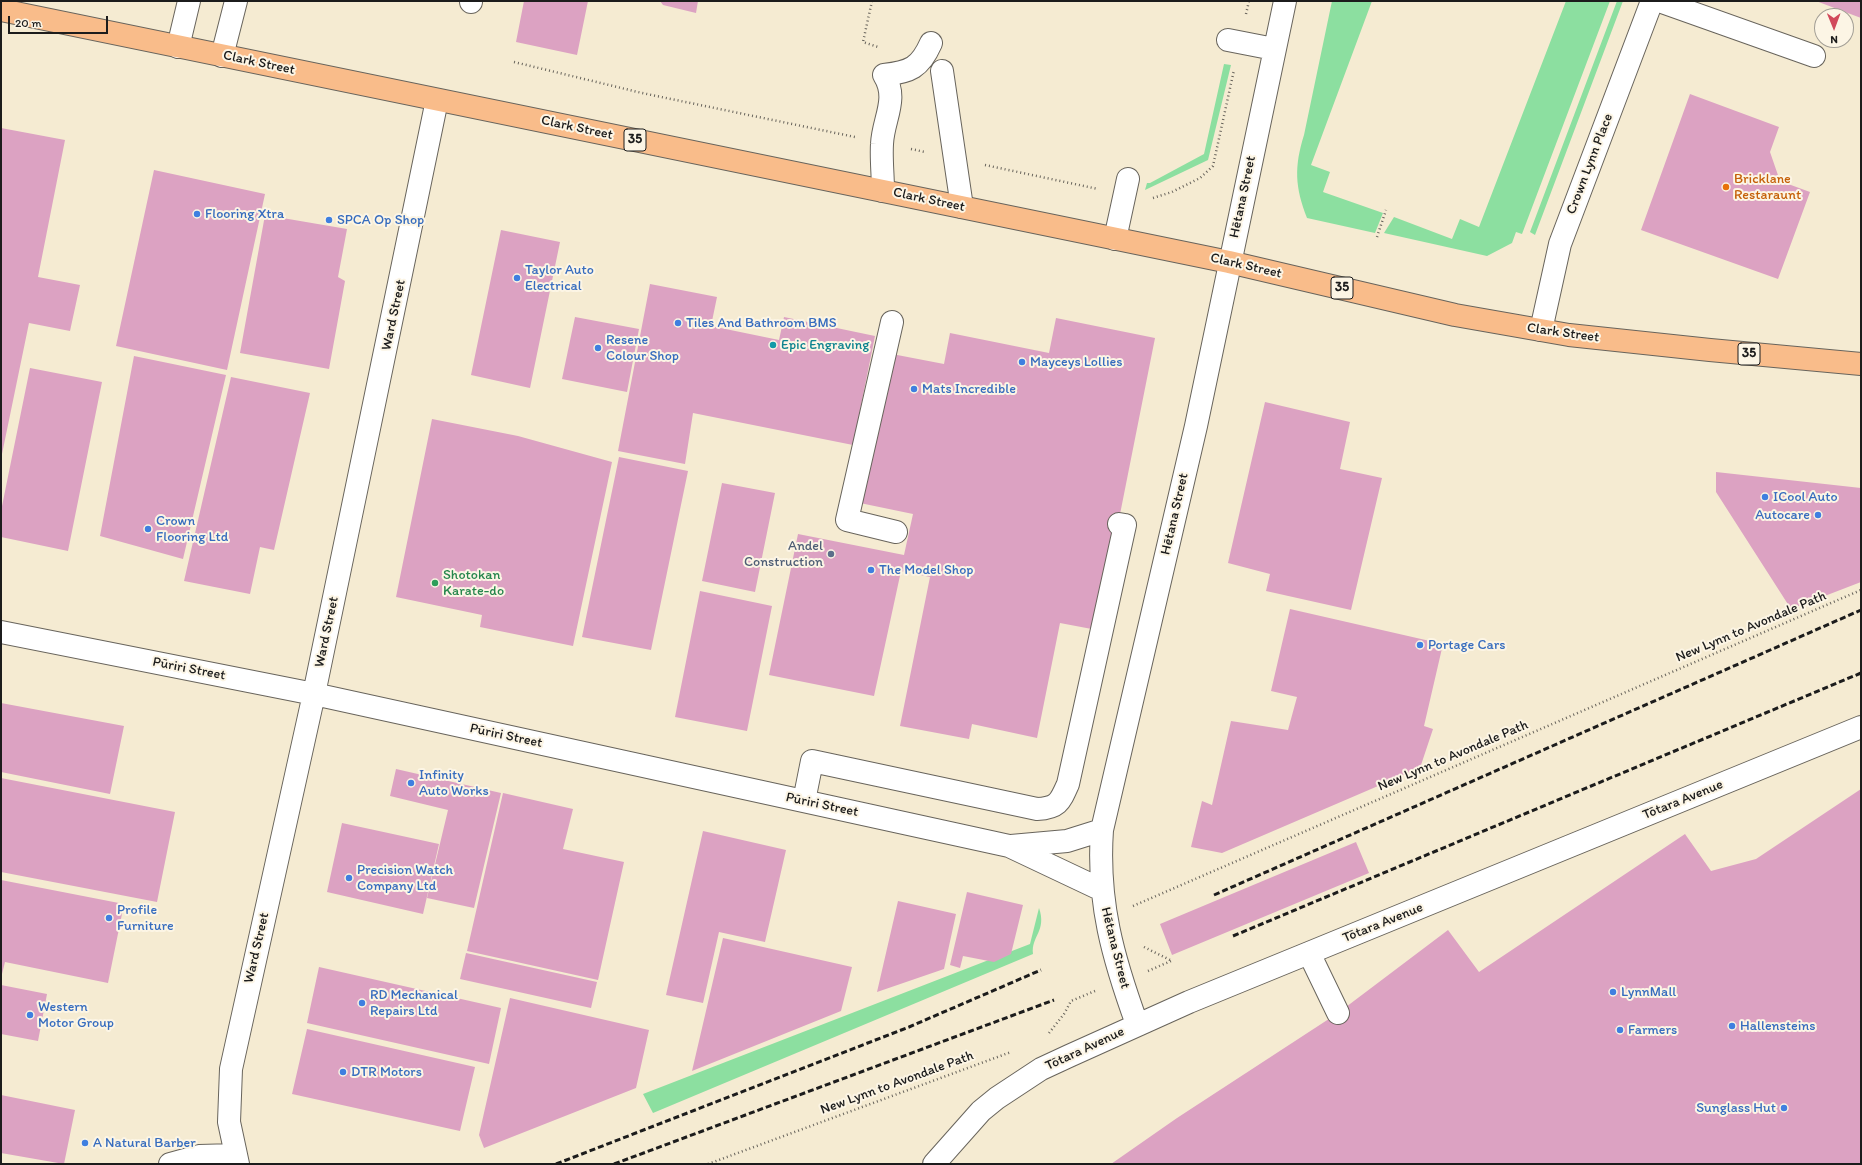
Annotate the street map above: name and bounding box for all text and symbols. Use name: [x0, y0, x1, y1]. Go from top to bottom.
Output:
scale bar: [10, 8, 110, 34]
north arrow: [1814, 8, 1854, 48]
text: 20 m: [15, 16, 42, 30]
text: N: [1830, 33, 1838, 46]
street label: Clark Street: [222, 47, 296, 79]
street label: Crown Lynn Place: [1563, 111, 1617, 217]
street label: Clark Street: [540, 112, 614, 144]
road number: 35: [624, 129, 646, 151]
street label: Hētana Street: [1226, 154, 1260, 240]
place label: Bricklane Restaraunt: [1734, 171, 1801, 204]
marker: Bricklane Restaraunt: [1721, 182, 1731, 192]
street label: Clark Street: [892, 184, 966, 216]
place label: Flooring Xtra: [205, 206, 284, 222]
marker: Flooring Xtra: [192, 209, 202, 219]
place label: SPCA Op Shop: [337, 212, 424, 228]
marker: SPCA Op Shop: [324, 215, 334, 225]
street label: Clark Street: [1209, 250, 1283, 282]
place label: Taylor Auto Electrical: [525, 262, 594, 294]
marker: Taylor Auto Electrical: [512, 273, 522, 283]
road number: 35: [1331, 277, 1353, 299]
street label: Ward Street: [378, 278, 410, 352]
place label: Tiles And Bathroom BMS: [686, 315, 837, 331]
marker: Tiles And Bathroom BMS: [673, 318, 683, 328]
street label: Clark Street: [1526, 320, 1600, 346]
place label: Resene Colour Shop: [606, 332, 679, 364]
place label: Epic Engraving: [781, 337, 869, 353]
marker: Epic Engraving: [768, 340, 778, 350]
marker: Resene Colour Shop: [593, 343, 603, 353]
road number: 35: [1738, 343, 1760, 365]
place label: Mayceys Lollies: [1030, 354, 1123, 370]
marker: Mayceys Lollies: [1017, 357, 1027, 367]
place label: Mats Incredible: [922, 381, 1016, 397]
marker: Mats Incredible: [909, 384, 919, 394]
street label: Hētana Street: [1157, 471, 1193, 557]
place label: ICool Auto: [1773, 489, 1838, 505]
marker: ICool Auto: [1760, 492, 1770, 502]
place label: Autocare: [1755, 507, 1810, 523]
marker: Autocare: [1813, 510, 1823, 520]
place label: Crown Flooring Ltd: [156, 513, 228, 546]
marker: Crown Flooring Ltd: [143, 524, 153, 534]
place label: Andel Construction: [744, 538, 823, 570]
marker: Andel Construction: [826, 549, 836, 559]
place label: The Model Shop: [879, 562, 973, 578]
marker: The Model Shop: [866, 565, 876, 575]
place label: Shotokan Karate-do: [443, 567, 504, 600]
marker: Shotokan Karate-do: [430, 578, 440, 588]
street label: New Lynn to Avondale Path: [1673, 588, 1829, 666]
street label: Ward Street: [311, 595, 343, 669]
place label: Portage Cars: [1428, 637, 1506, 653]
marker: Portage Cars: [1415, 640, 1425, 650]
street label: Pūriri Street: [151, 654, 227, 684]
street label: New Lynn to Avondale Path: [1375, 717, 1531, 795]
street label: Pūriri Street: [468, 720, 544, 752]
place label: Infinity Auto Works: [419, 767, 489, 800]
street label: Tōtara Avenue: [1640, 776, 1726, 824]
marker: Infinity Auto Works: [406, 778, 416, 788]
street label: Pūriri Street: [784, 789, 860, 821]
place label: Precision Watch Company Ltd: [357, 862, 453, 894]
marker: Precision Watch Company Ltd: [344, 873, 354, 883]
street label: Tōtara Avenue: [1340, 899, 1426, 947]
place label: Profile Furniture: [117, 902, 174, 934]
street label: Hētana Street: [1097, 905, 1133, 991]
street label: Ward Street: [241, 911, 273, 985]
marker: Profile Furniture: [104, 913, 114, 923]
place label: LynnMall: [1621, 984, 1676, 1000]
place label: RD Mechanical Repairs Ltd: [370, 987, 458, 1020]
marker: LynnMall: [1608, 987, 1618, 997]
marker: RD Mechanical Repairs Ltd: [357, 998, 367, 1008]
place label: Western Motor Group: [38, 999, 114, 1032]
marker: Western Motor Group: [25, 1010, 35, 1020]
place label: Hallensteins: [1740, 1018, 1815, 1034]
marker: Hallensteins: [1727, 1021, 1737, 1031]
place label: Farmers: [1628, 1022, 1677, 1038]
street label: Tōtara Avenue: [1043, 1023, 1127, 1075]
marker: Farmers: [1615, 1025, 1625, 1035]
street label: New Lynn to Avondale Path: [818, 1047, 976, 1119]
place label: DTR Motors: [351, 1064, 422, 1080]
marker: DTR Motors: [338, 1067, 348, 1077]
place label: Sunglass Hut: [1696, 1100, 1776, 1116]
marker: Sunglass Hut: [1779, 1103, 1789, 1113]
place label: A Natural Barber: [93, 1135, 196, 1151]
marker: A Natural Barber: [80, 1138, 90, 1148]

